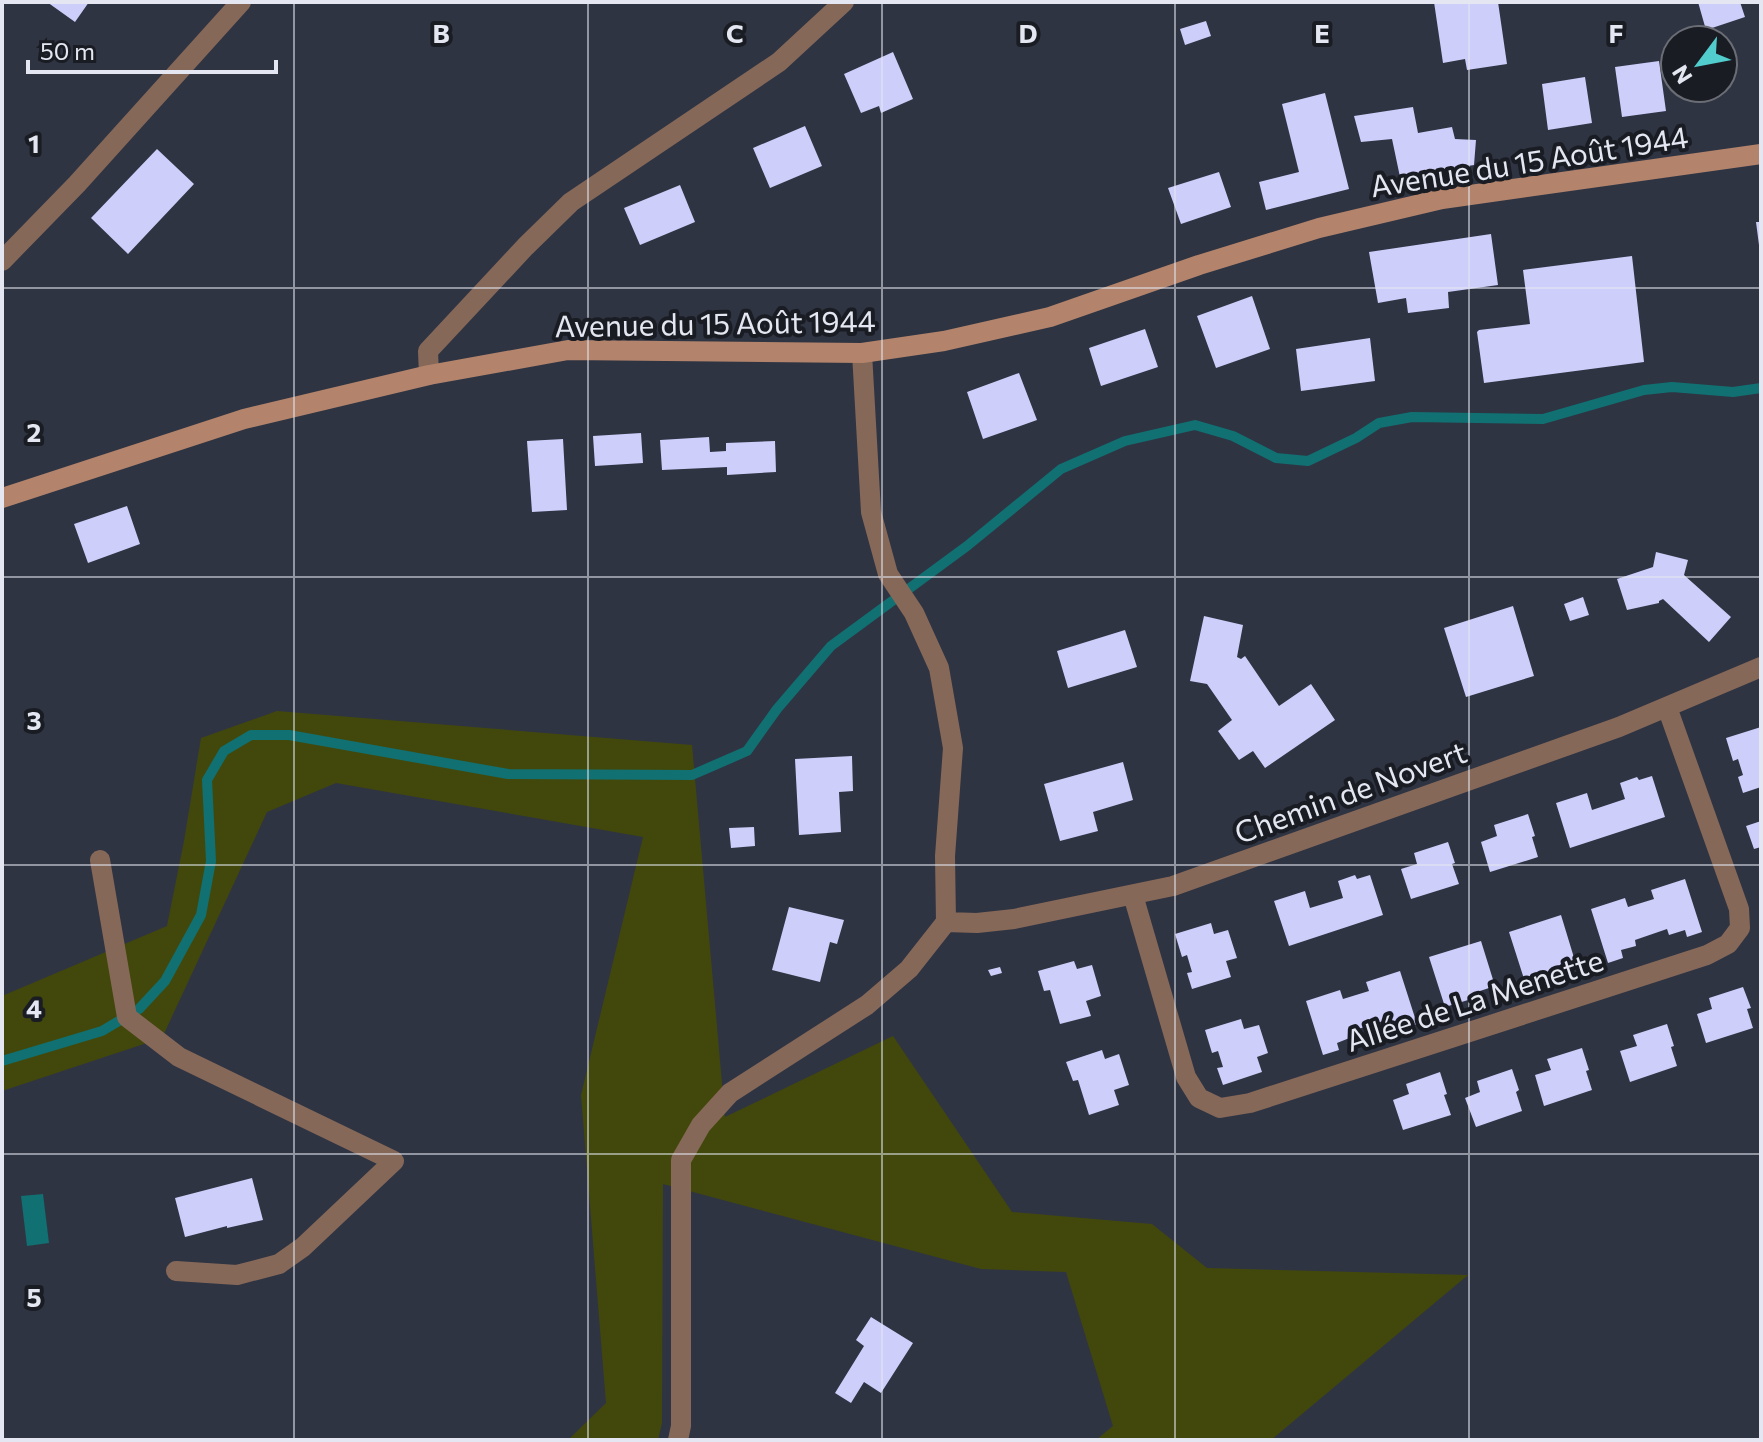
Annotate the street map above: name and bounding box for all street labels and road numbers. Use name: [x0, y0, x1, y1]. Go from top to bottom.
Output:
street label: Avenue du 15 Août 1944: [1367, 117, 1691, 203]
street label: Avenue du 15 Août 1944: [554, 301, 876, 343]
street label: Chemin de Novert: [1229, 732, 1471, 850]
street label: Allée de La Menette: [1341, 940, 1607, 1058]

